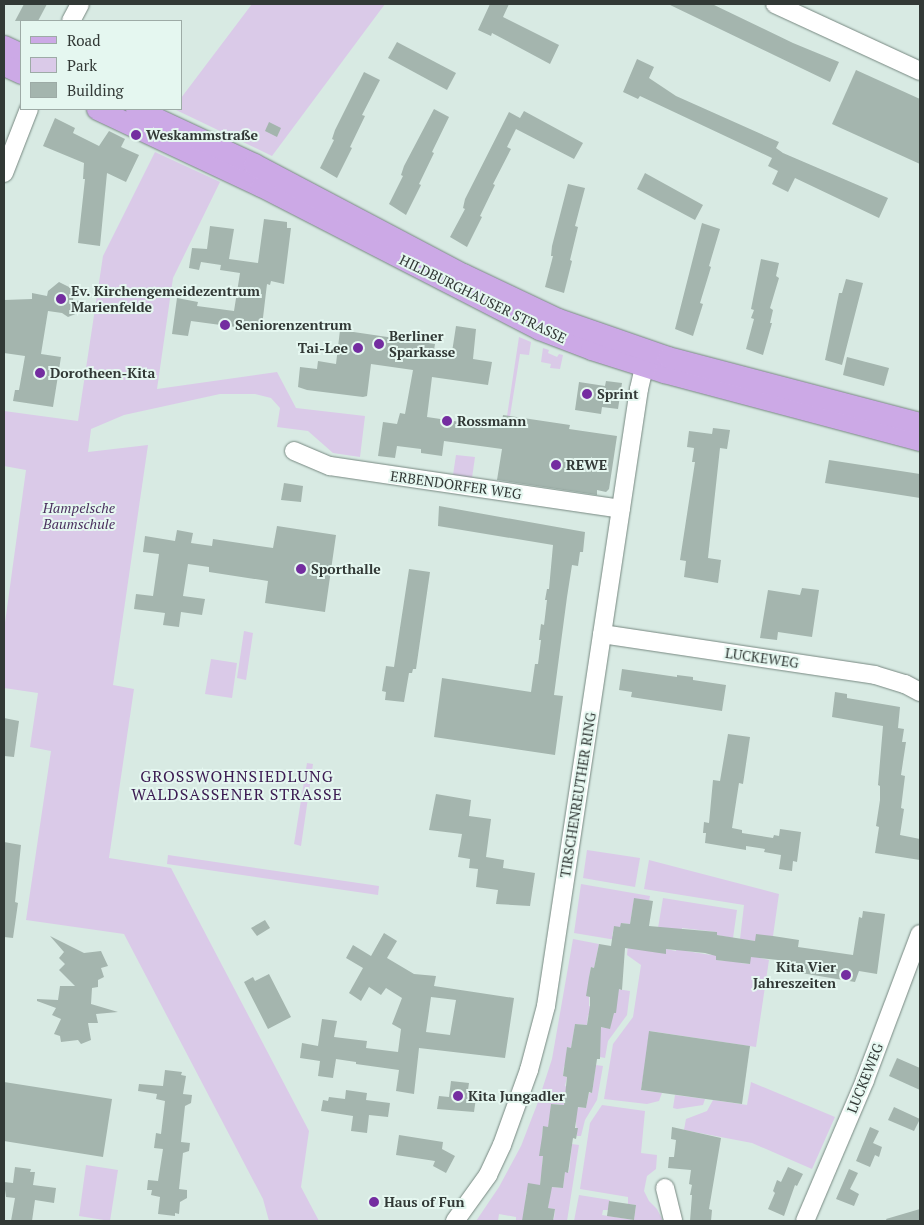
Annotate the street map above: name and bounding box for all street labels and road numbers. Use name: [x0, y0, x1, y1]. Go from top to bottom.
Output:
street label: HILDBURGHAUSER STRASSE: [397, 251, 569, 347]
street label: ERBENDORFER WEG: [389, 467, 523, 503]
street label: LUCKEWEG: [724, 645, 800, 671]
street label: TIRSCHENREUTHER RING: [557, 711, 599, 879]
street label: LUCKEWEG: [843, 1040, 887, 1116]

